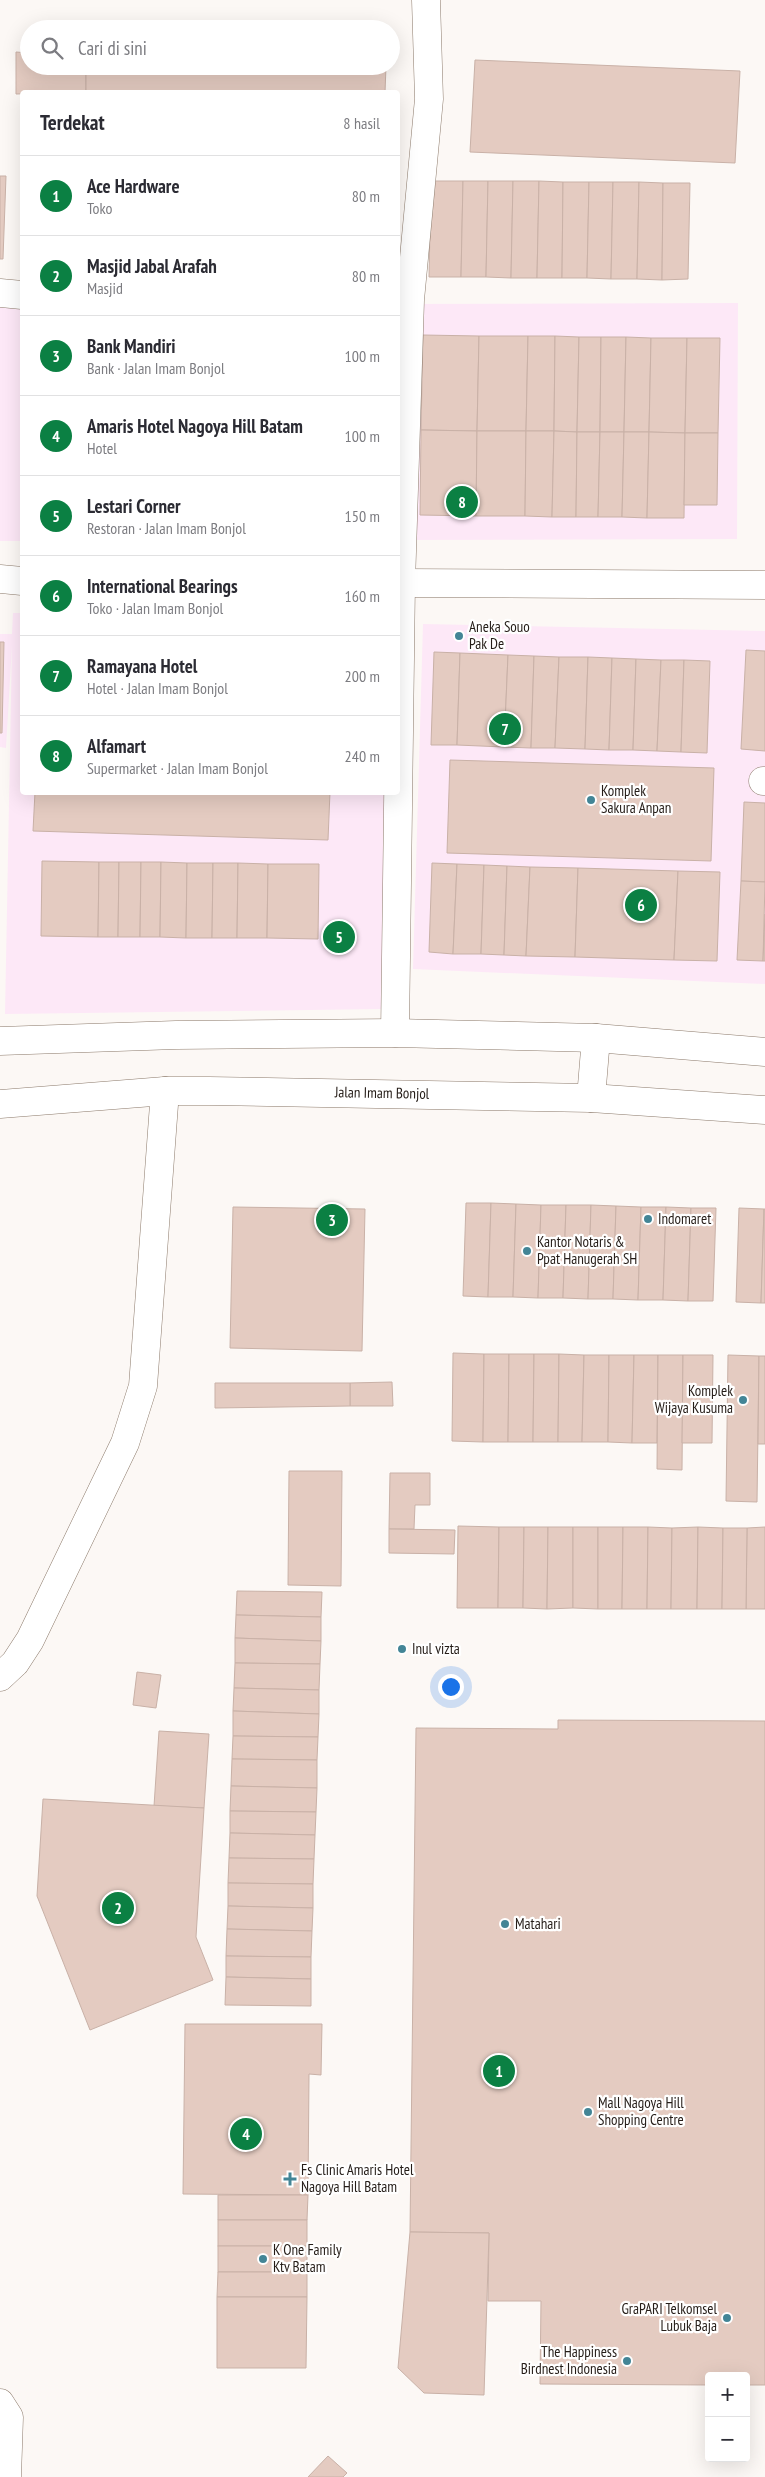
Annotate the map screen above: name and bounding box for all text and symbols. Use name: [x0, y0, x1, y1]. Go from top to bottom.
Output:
search box: [20, 20, 400, 75]
icon: search: [38, 34, 66, 62]
text: Cari di sini: [78, 36, 147, 60]
text: Terdekat: [40, 109, 105, 136]
text: 8 hasil: [343, 113, 380, 133]
text: Ace Hardware: [87, 174, 180, 198]
text: 1: [52, 186, 60, 206]
text: 80 m: [352, 186, 380, 206]
text: Toko: [87, 198, 112, 218]
text: Masjid Jabal Arafah: [87, 254, 217, 278]
text: 2: [52, 266, 60, 286]
text: 80 m: [352, 266, 380, 286]
text: Masjid: [87, 278, 123, 298]
text: Bank Mandiri: [87, 334, 176, 358]
text: 3: [52, 346, 60, 366]
text: 100 m: [345, 346, 380, 366]
text: Bank · Jalan Imam Bonjol: [87, 358, 225, 378]
text: Amaris Hotel Nagoya Hill Batam: [87, 414, 303, 438]
text: 4: [52, 426, 60, 446]
text: 100 m: [345, 426, 380, 446]
text: Hotel: [87, 438, 117, 458]
pin: 8: [446, 483, 478, 521]
text: Lestari Corner: [87, 494, 181, 518]
text: 5: [52, 506, 60, 526]
text: 150 m: [345, 506, 380, 526]
text: Restoran · Jalan Imam Bonjol: [87, 518, 246, 538]
text: International Bearings: [87, 574, 238, 598]
text: 6: [52, 586, 60, 606]
text: 160 m: [345, 586, 380, 606]
text: Toko · Jalan Imam Bonjol: [87, 598, 223, 618]
place label: Aneka Souo Pak De: [469, 617, 530, 653]
marker: Aneka Souo Pak De: [453, 630, 465, 642]
text: Ramayana Hotel: [87, 654, 197, 678]
text: 7: [52, 666, 60, 686]
text: 200 m: [345, 666, 380, 686]
text: Hotel · Jalan Imam Bonjol: [87, 678, 228, 698]
pin: 7: [489, 710, 521, 748]
text: Alfamart: [87, 734, 146, 758]
text: 8: [52, 746, 60, 766]
text: 240 m: [345, 746, 380, 766]
text: Supermarket · Jalan Imam Bonjol: [87, 758, 268, 778]
place label: Komplek Sakura Anpan: [601, 781, 671, 817]
marker: Komplek Sakura Anpan: [585, 794, 597, 806]
pin: 6: [625, 886, 657, 924]
pin: 5: [323, 918, 355, 956]
street label: Jalan Imam Bonjol: [334, 1082, 430, 1103]
pin: 3: [316, 1201, 348, 1239]
place label: Indomaret: [658, 1209, 711, 1228]
marker: Indomaret: [642, 1213, 654, 1225]
place label: Kantor Notaris & Ppat Hanugerah SH: [537, 1232, 637, 1268]
marker: Kantor Notaris & Ppat Hanugerah SH: [521, 1245, 533, 1257]
place label: Komplek Wijaya Kusuma: [655, 1381, 733, 1417]
marker: Komplek Wijaya Kusuma: [737, 1394, 749, 1406]
place label: Inul vizta: [412, 1639, 460, 1658]
marker: Inul vizta: [396, 1643, 408, 1655]
your location: [438, 1674, 464, 1700]
pin: 2: [102, 1889, 134, 1927]
place label: Matahari: [515, 1914, 561, 1933]
marker: Matahari: [499, 1918, 511, 1930]
pin: 1: [483, 2052, 515, 2090]
place label: Mall Nagoya Hill Shopping Centre: [598, 2093, 684, 2129]
marker: Mall Nagoya Hill Shopping Centre: [582, 2106, 594, 2118]
pin: 4: [230, 2115, 262, 2153]
place label: Fs Clinic Amaris Hotel Nagoya Hill Batam: [301, 2160, 414, 2196]
marker: Fs Clinic Amaris Hotel Nagoya Hill Batam: [283, 2172, 297, 2186]
place label: K One Family Ktv Batam: [273, 2240, 342, 2276]
marker: K One Family Ktv Batam: [257, 2253, 269, 2265]
place label: GraPARI Telkomsel Lubuk Baja: [621, 2299, 717, 2335]
marker: GraPARI Telkomsel Lubuk Baja: [721, 2312, 733, 2324]
place label: The Happiness Birdnest Indonesia: [521, 2342, 617, 2378]
marker: The Happiness Birdnest Indonesia: [621, 2355, 633, 2367]
map controls: [705, 2372, 750, 2462]
button: +: [705, 2372, 750, 2417]
button: −: [705, 2417, 750, 2462]

